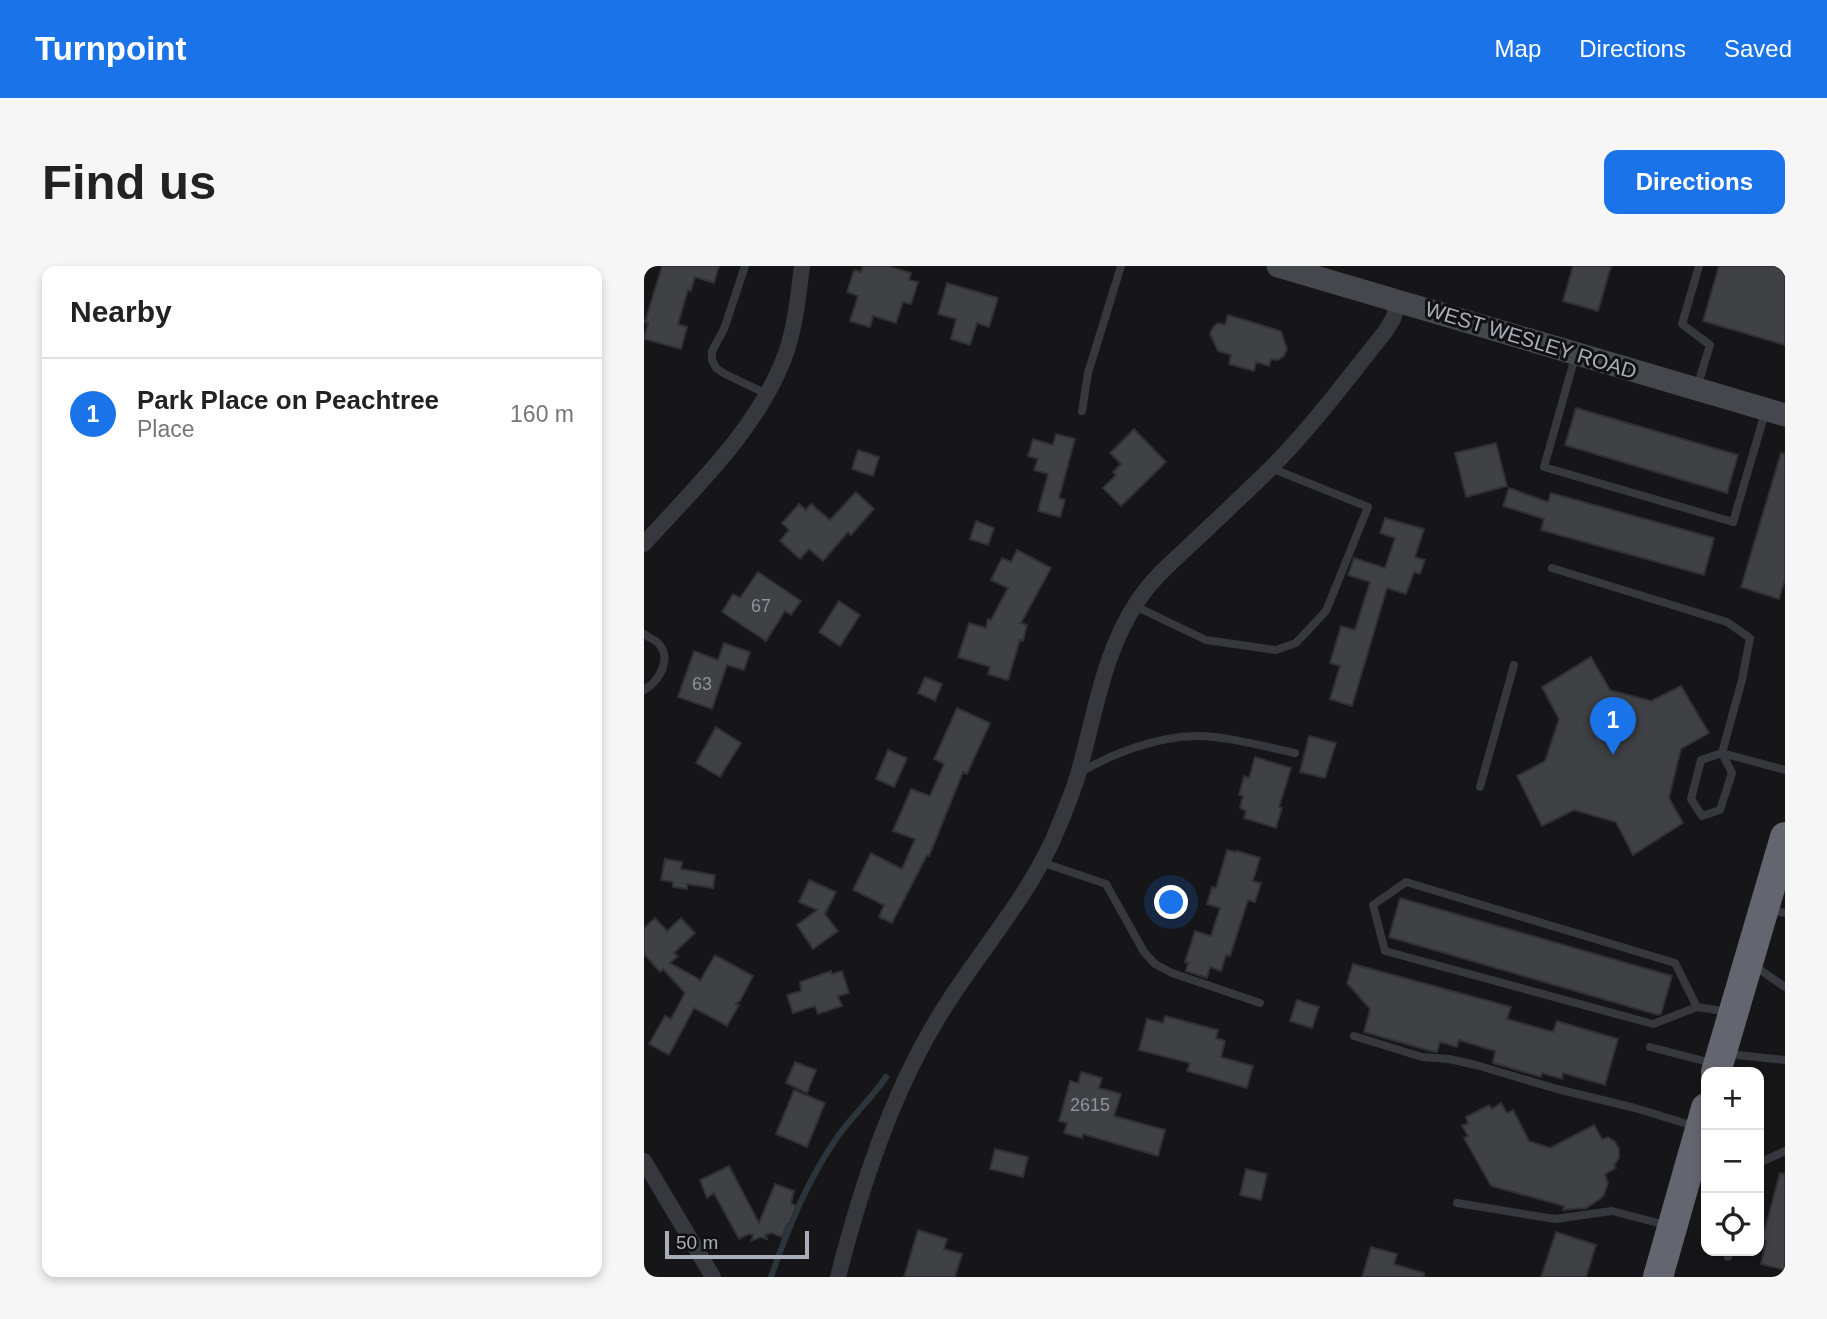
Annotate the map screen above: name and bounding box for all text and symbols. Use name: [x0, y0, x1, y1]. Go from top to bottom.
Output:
text: Turnpoint: [35, 30, 187, 67]
text: Map: [1495, 35, 1541, 62]
text: Directions: [1579, 35, 1686, 62]
text: Saved: [1724, 35, 1792, 62]
button: Directions: [1604, 150, 1785, 214]
text: Find us: [42, 155, 216, 209]
text: Nearby: [70, 295, 172, 328]
street label: WEST WESLEY ROAD: [1423, 297, 1639, 383]
text: Park Place on Peachtree: [137, 385, 439, 415]
text: 1: [87, 401, 99, 427]
text: 160 m: [510, 401, 574, 427]
text: Place: [137, 416, 195, 442]
house number: 67: [751, 596, 771, 616]
house number: 63: [692, 674, 712, 694]
pin: 1: [1590, 697, 1636, 755]
your location: [1154, 885, 1188, 919]
map controls: [1701, 1067, 1764, 1256]
button: +: [1701, 1067, 1764, 1130]
house number: 2615: [1070, 1095, 1110, 1115]
button: −: [1701, 1130, 1764, 1193]
button: locate: [1701, 1193, 1764, 1256]
scale bar: [665, 1228, 808, 1260]
text: 50 m: [676, 1232, 718, 1253]

